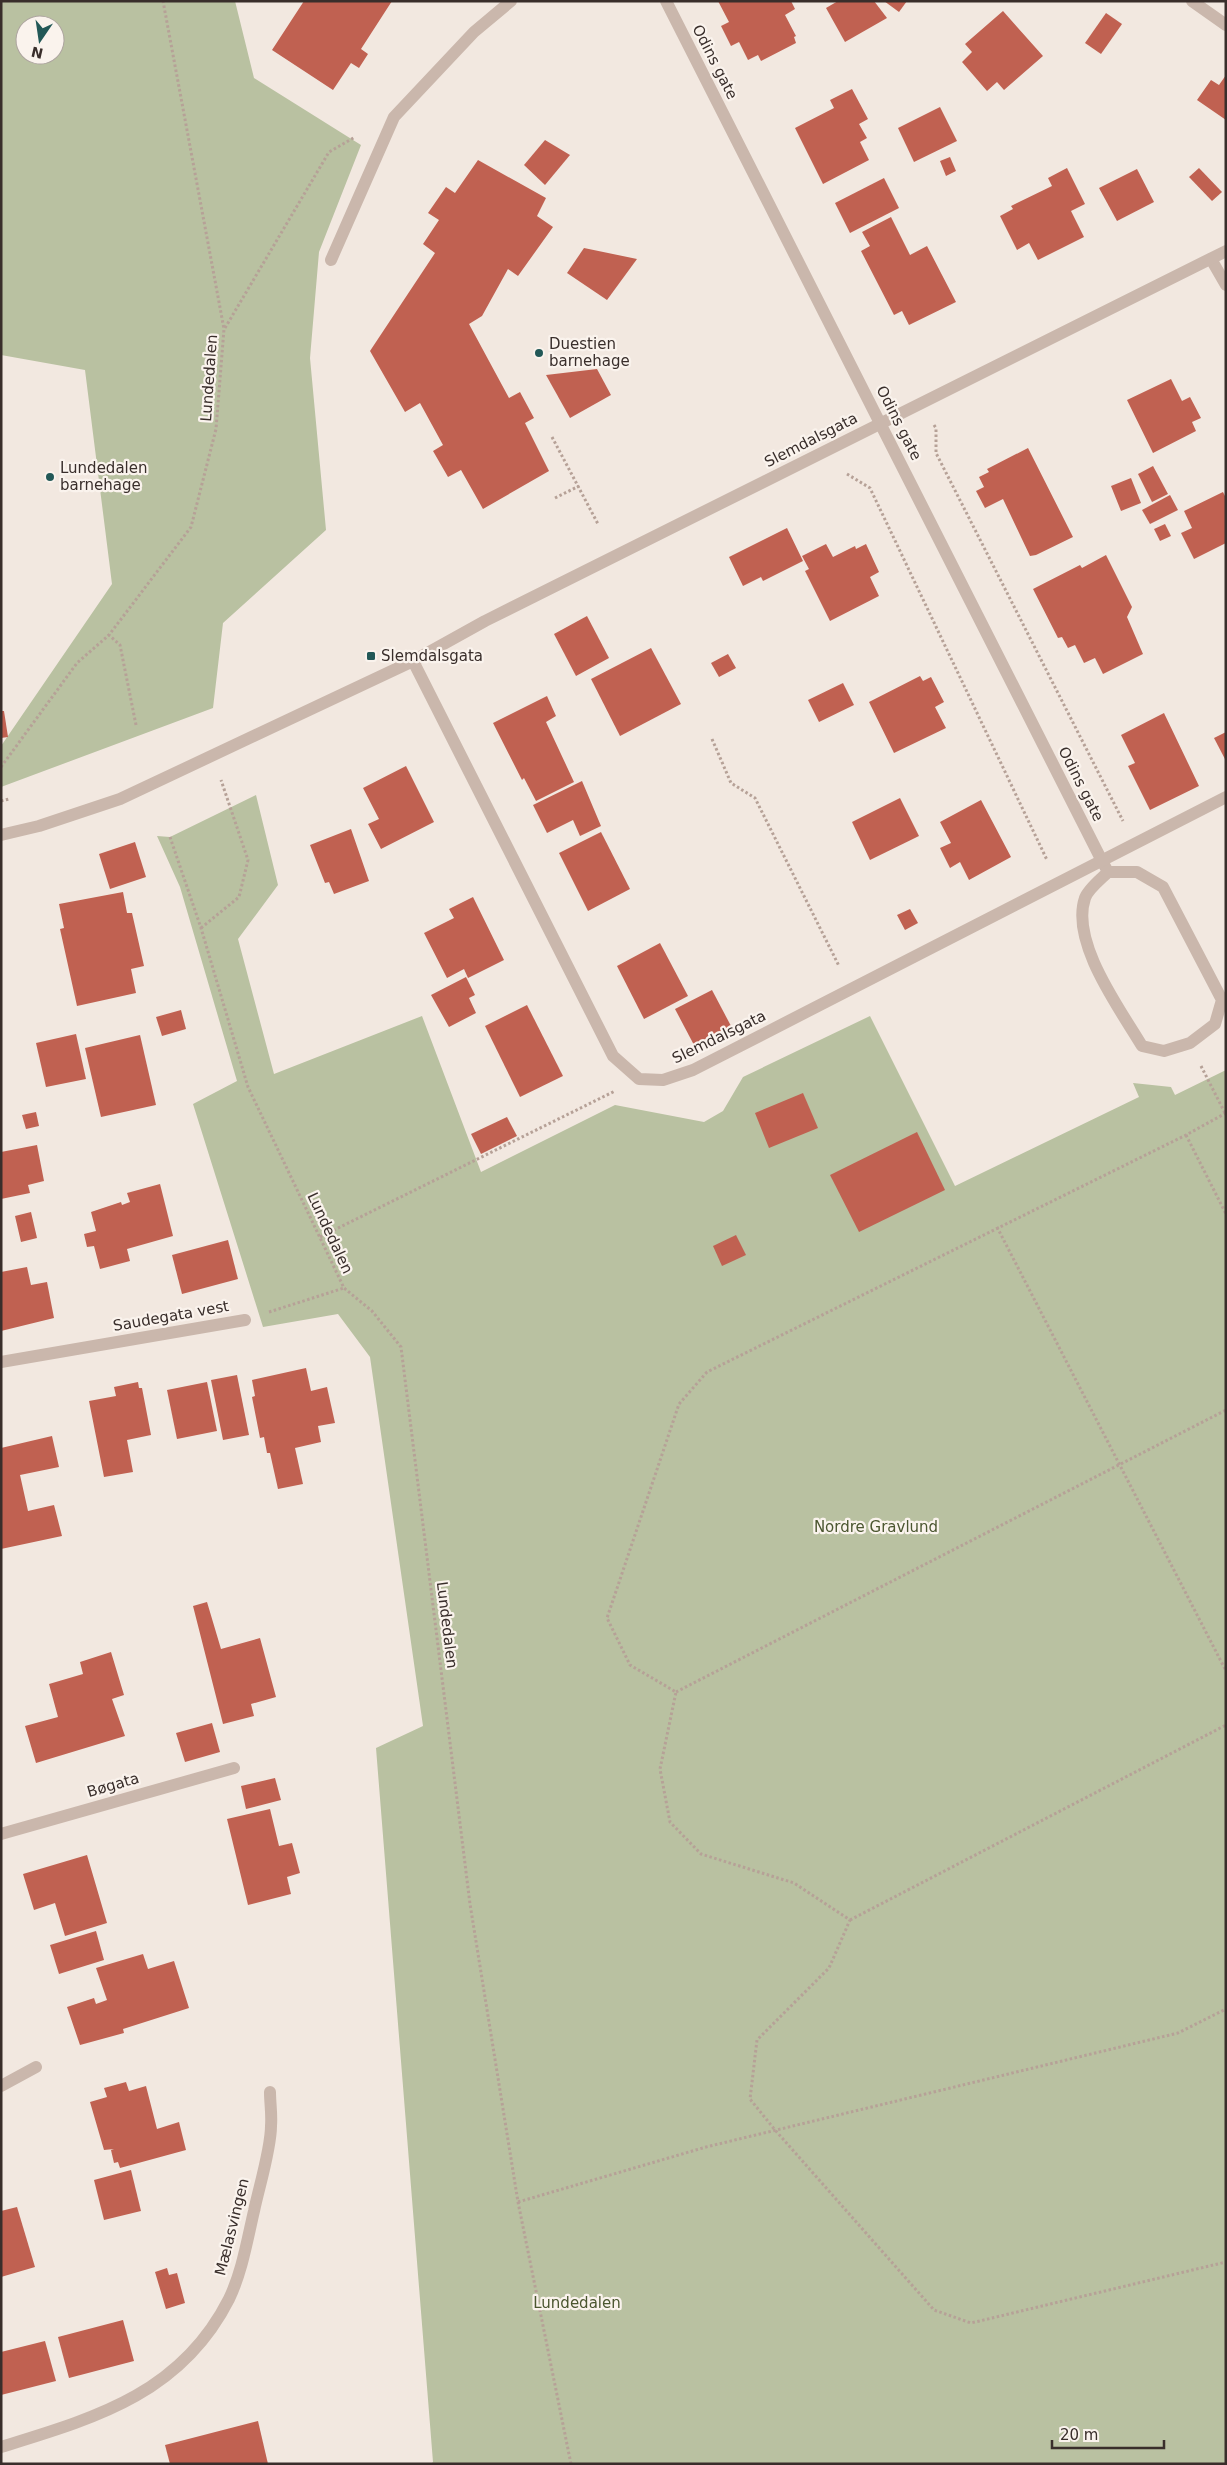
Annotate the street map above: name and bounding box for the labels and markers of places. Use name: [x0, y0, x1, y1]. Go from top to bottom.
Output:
place label: Duestien barnehage: [549, 335, 630, 370]
marker: Duestien barnehage: [533, 347, 545, 359]
place label: Lundedalen barnehage: [60, 459, 147, 494]
marker: Lundedalen barnehage: [44, 471, 56, 483]
place label: Slemdalsgata: [381, 647, 483, 665]
marker: Slemdalsgata: [365, 650, 377, 662]

